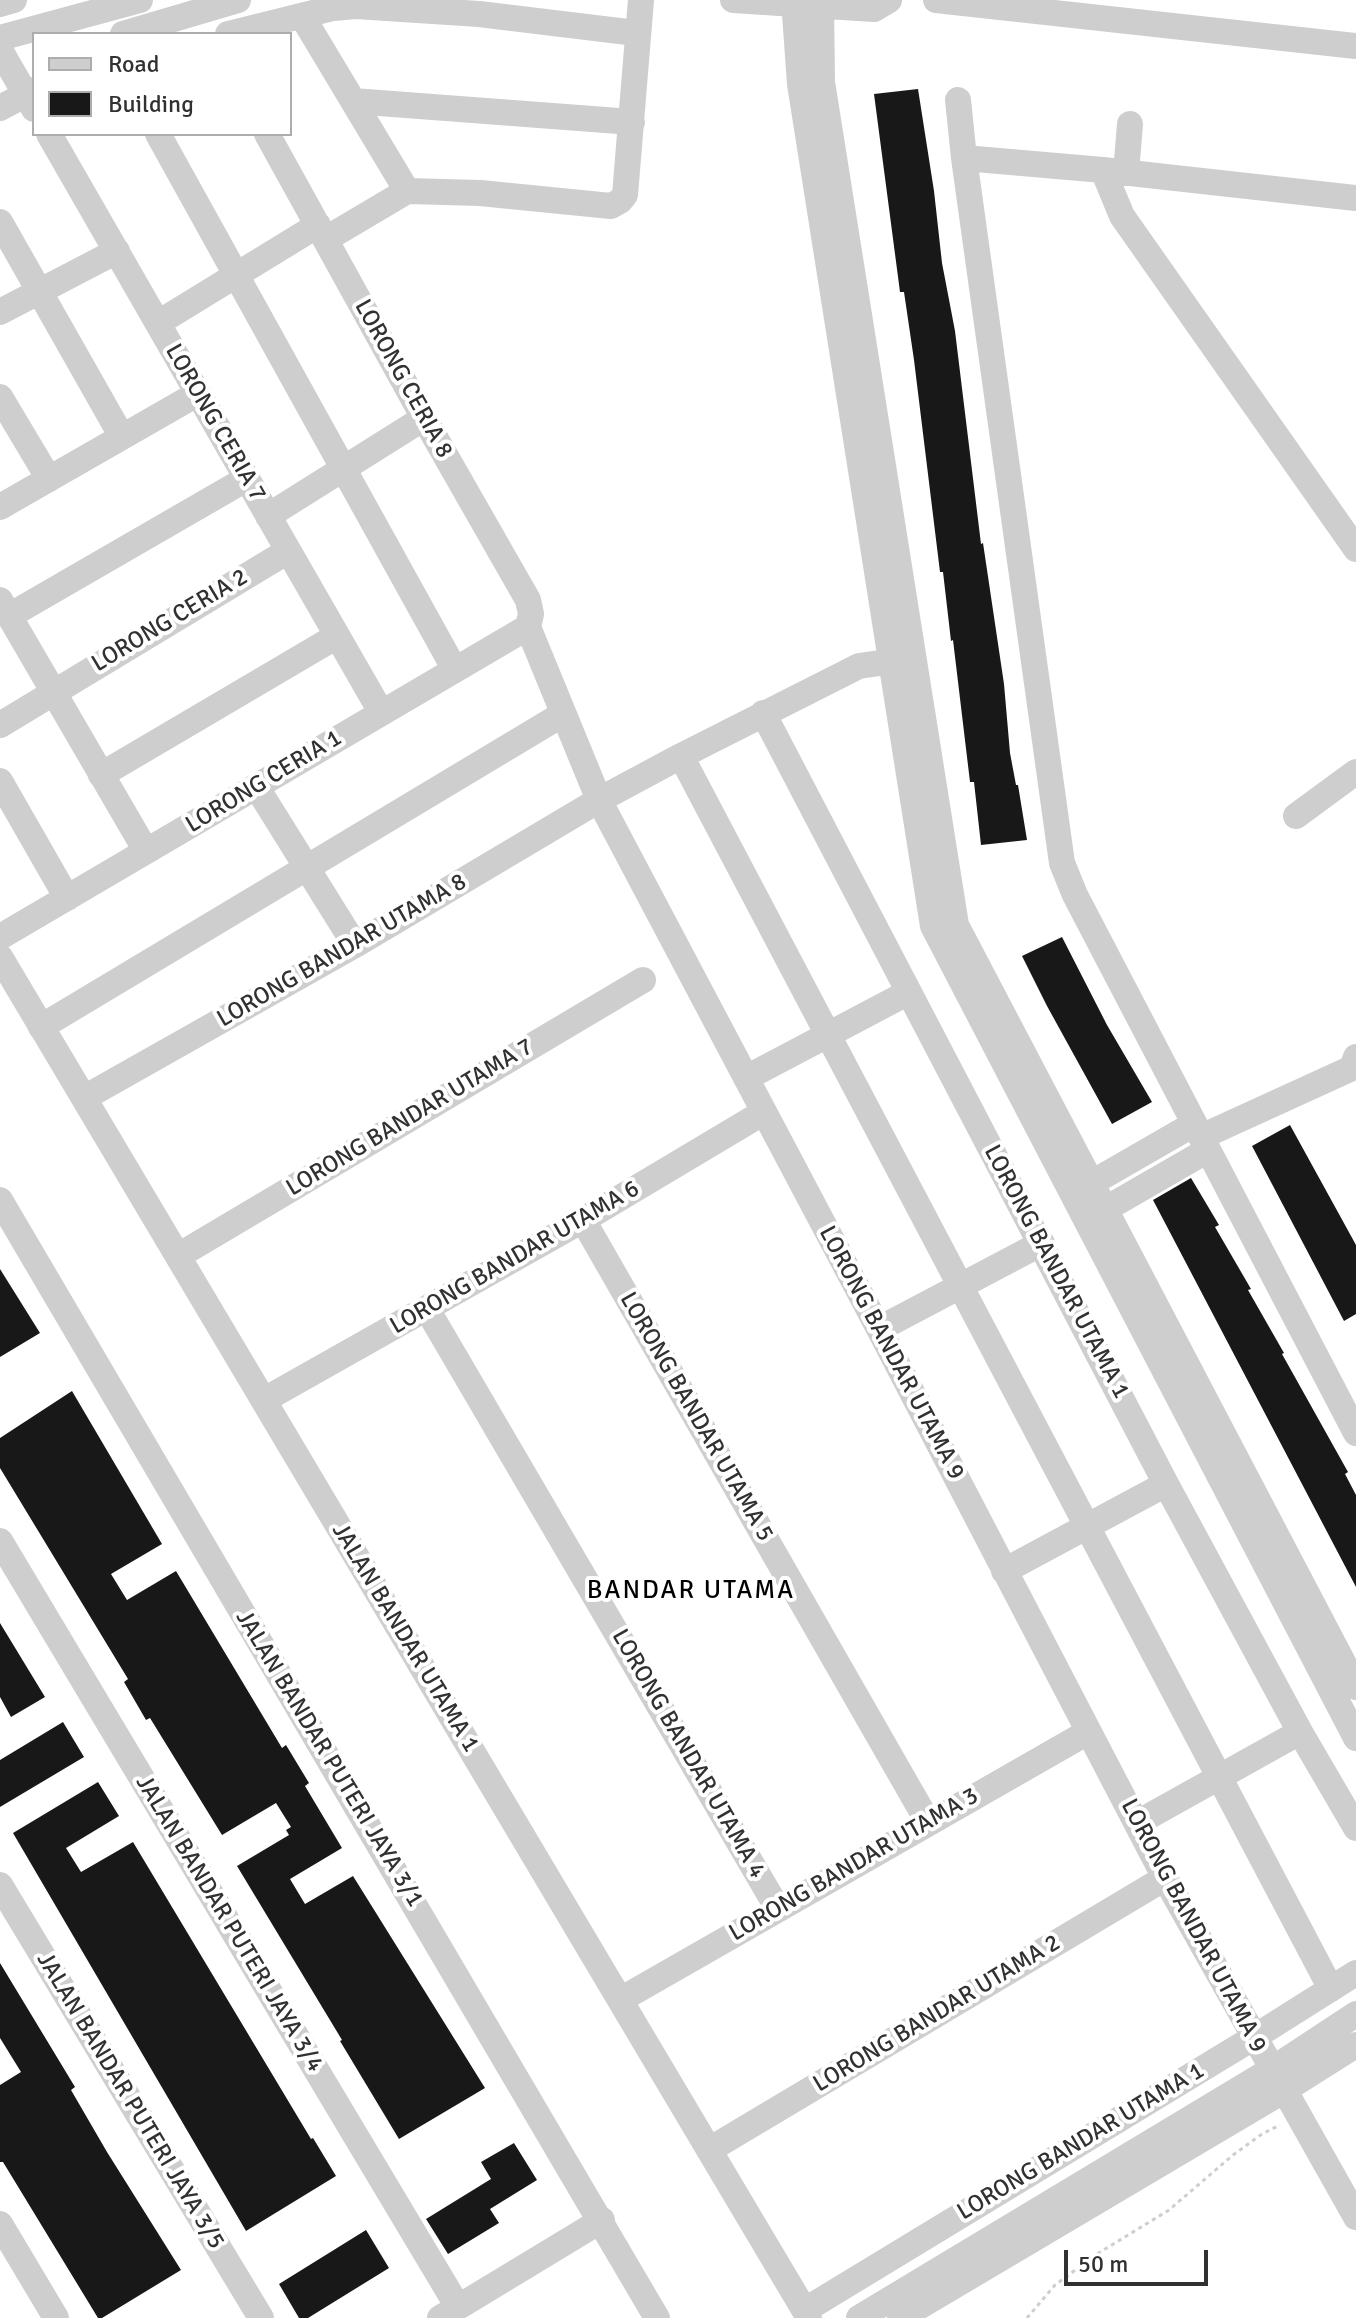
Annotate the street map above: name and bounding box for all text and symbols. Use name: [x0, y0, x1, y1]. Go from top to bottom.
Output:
legend: [32, 32, 292, 136]
text: Road: [108, 49, 159, 79]
text: Building: [108, 89, 194, 119]
street label: LORONG CERIA 8: [348, 295, 458, 463]
street label: LORONG CERIA 7: [158, 339, 272, 507]
street label: LORONG CERIA 2: [87, 563, 253, 679]
street label: LORONG CERIA 1: [181, 724, 347, 840]
street label: LORONG BANDAR UTAMA 8: [212, 868, 472, 1034]
street label: LORONG BANDAR UTAMA 7: [281, 1033, 539, 1203]
street label: LORONG BANDAR UTAMA 1: [977, 1140, 1135, 1404]
street label: LORONG BANDAR UTAMA 6: [385, 1175, 645, 1341]
street label: LORONG BANDAR UTAMA 9: [812, 1221, 970, 1485]
street label: LORONG BANDAR UTAMA 5: [613, 1287, 779, 1547]
street label: JALAN BANDAR UTAMA 1: [325, 1518, 485, 1758]
district label: BANDAR UTAMA: [587, 1575, 795, 1607]
street label: JALAN BANDAR PUTERI JAYA 3/1: [229, 1605, 429, 1913]
street label: LORONG BANDAR UTAMA 4: [605, 1624, 771, 1884]
street label: JALAN BANDAR PUTERI JAYA 3/4: [129, 1770, 329, 2078]
street label: LORONG BANDAR UTAMA 3: [724, 1782, 984, 1948]
street label: LORONG BANDAR UTAMA 9: [1114, 1794, 1272, 2058]
street label: LORONG BANDAR UTAMA 2: [808, 1929, 1066, 2099]
street label: JALAN BANDAR PUTERI JAYA 3/5: [30, 1947, 230, 2255]
street label: LORONG BANDAR UTAMA 1: [952, 2057, 1210, 2227]
scale bar: [1068, 2234, 1212, 2284]
text: 50 m: [1078, 2249, 1128, 2279]

